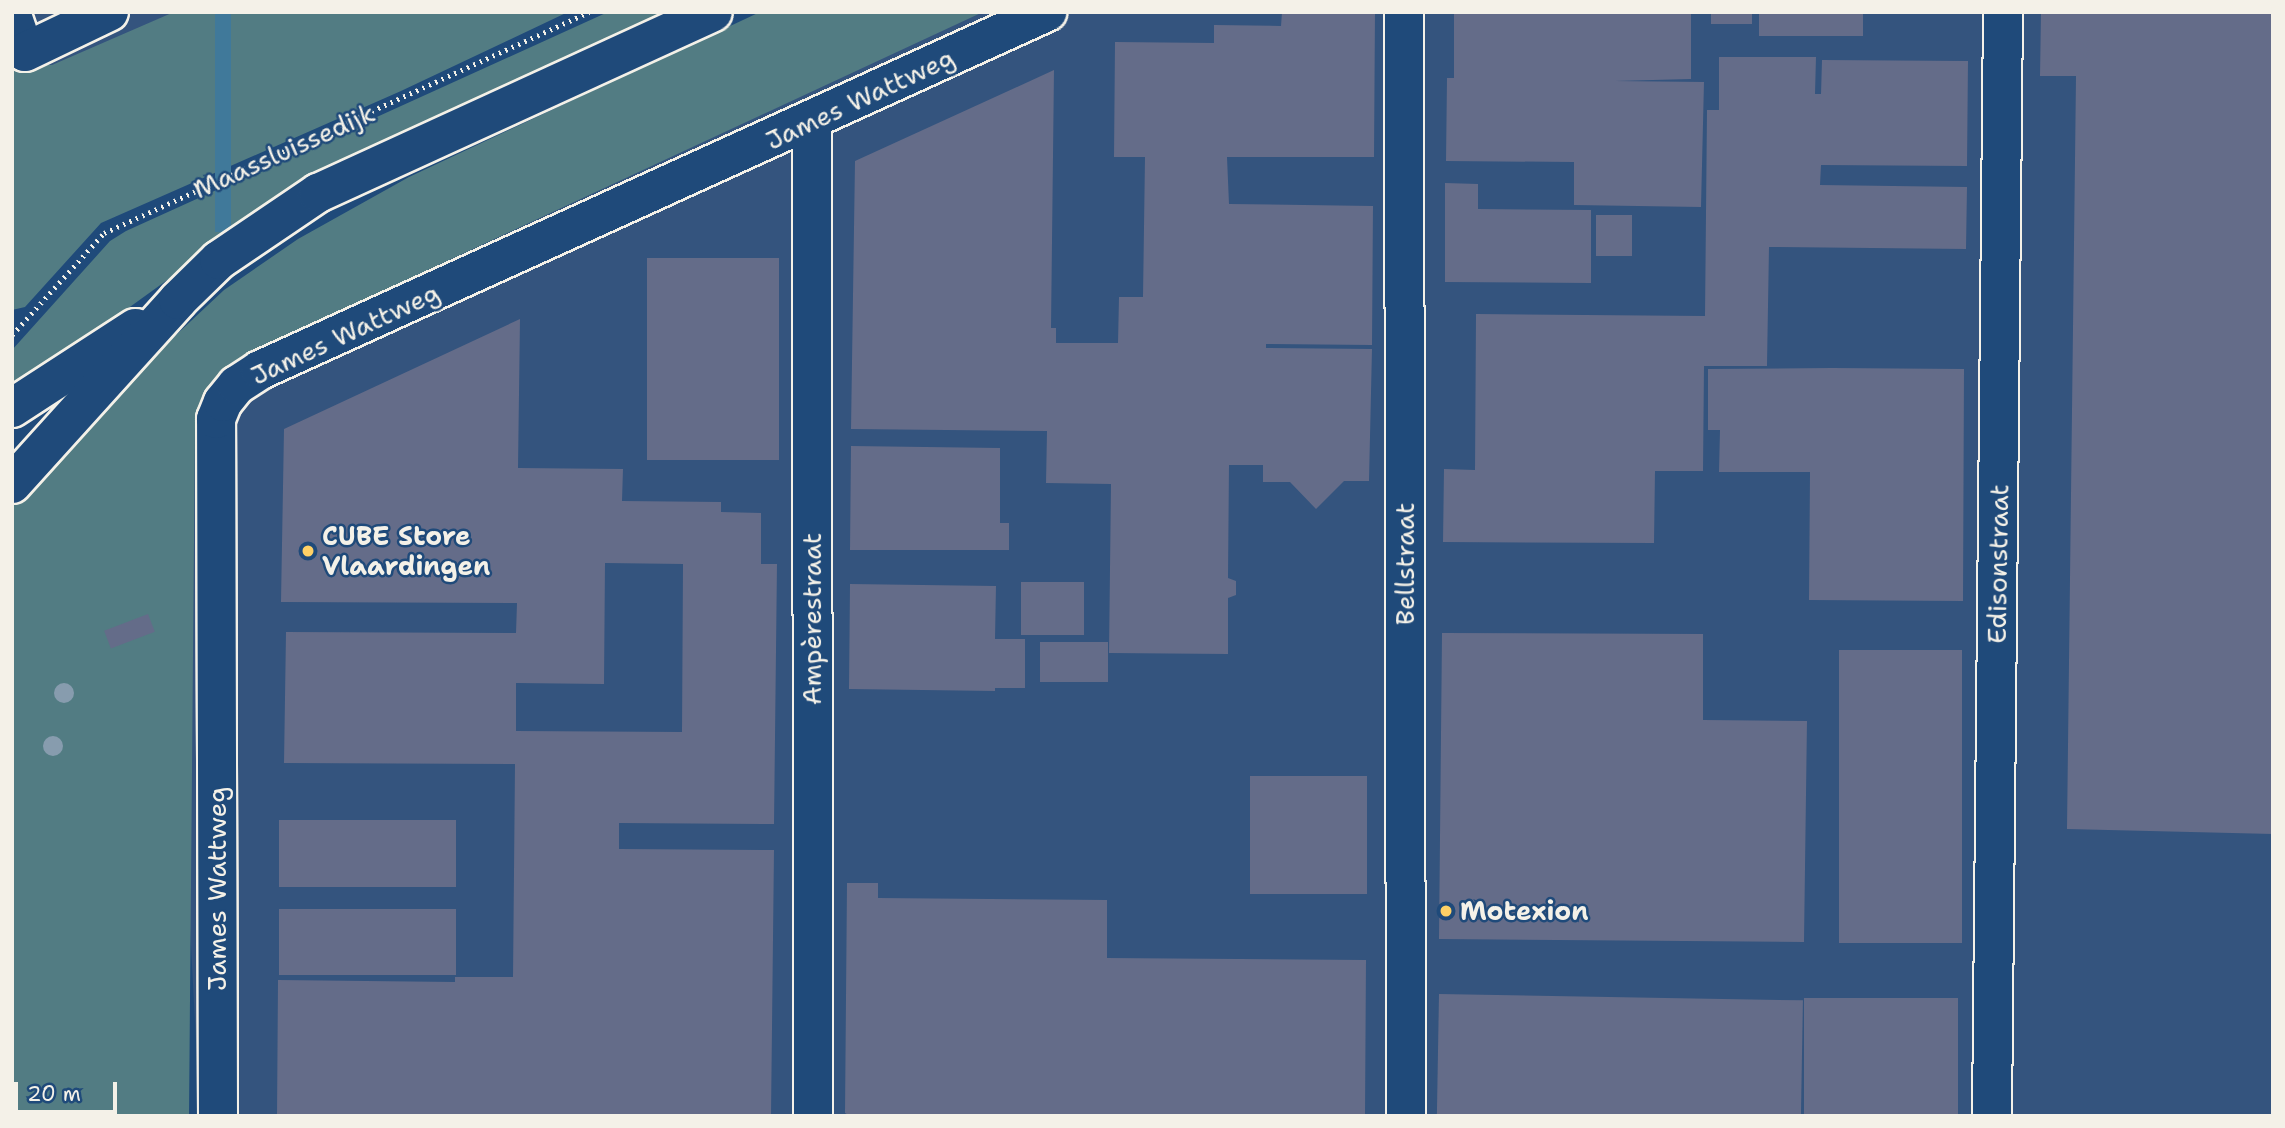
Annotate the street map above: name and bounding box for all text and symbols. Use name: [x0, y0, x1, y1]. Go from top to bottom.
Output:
street label: James Wattweg: [761, 42, 959, 156]
street label: Maassluissedijk: [188, 97, 380, 205]
street label: James Wattweg: [246, 277, 444, 391]
street label: Edisonstraat: [1981, 484, 2015, 644]
street label: Bellstraat: [1389, 503, 1421, 625]
place label: CUBE Store Vlaardingen: [322, 520, 490, 582]
street label: Ampèrestraat: [796, 533, 828, 705]
marker: CUBE Store Vlaardingen: [300, 543, 316, 559]
street label: James Wattweg: [201, 787, 233, 991]
place label: Motexion: [1460, 895, 1588, 927]
marker: Motexion: [1438, 903, 1454, 919]
scale bar: [18, 1068, 121, 1112]
text: 20 m: [27, 1080, 81, 1108]

